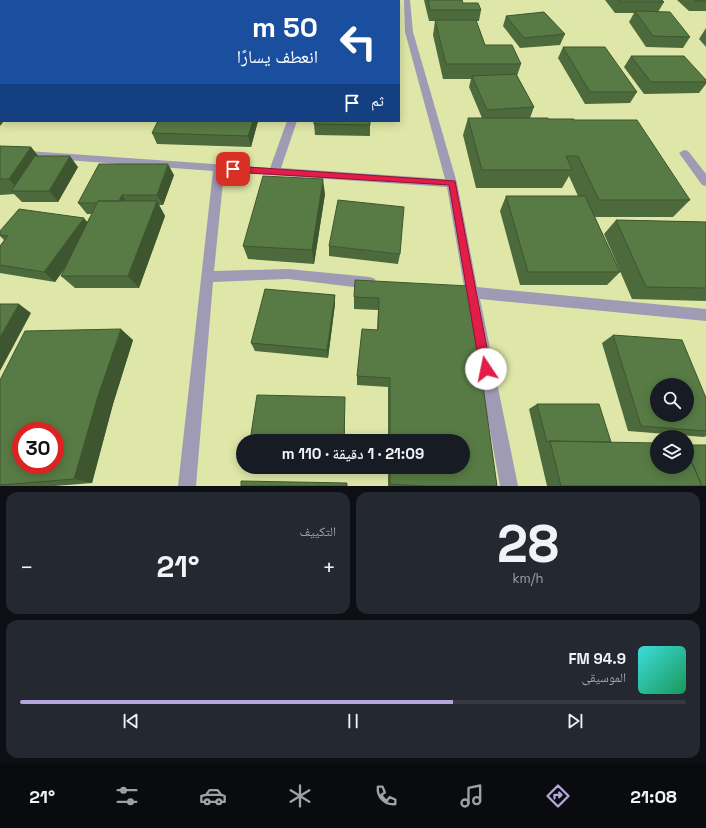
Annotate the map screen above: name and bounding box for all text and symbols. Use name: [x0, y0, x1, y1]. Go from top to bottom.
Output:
text: 50 m: [252, 9, 318, 45]
icon: left: [332, 16, 384, 68]
text: انعطف يسارًا: [237, 45, 318, 68]
text: ثم: [371, 91, 384, 110]
icon: arrive: [341, 92, 363, 114]
pin: [216, 152, 250, 186]
icon: arrive: [222, 158, 244, 180]
position arrow: [465, 348, 507, 390]
map controls: [650, 378, 694, 474]
button: search: [650, 378, 694, 422]
speed limit sign: 30: [12, 422, 64, 474]
button: layers: [650, 430, 694, 474]
text: 21:09 · 1 دقيقة · 110 m: [282, 444, 424, 463]
text: 28: [497, 511, 559, 577]
text: التكييف: [300, 523, 336, 540]
text: 21°: [156, 547, 200, 586]
text: −: [20, 553, 34, 581]
text: +: [322, 553, 336, 581]
text: km/h: [513, 570, 543, 587]
text: 94.9 FM: [568, 649, 626, 668]
text: الموسيقى: [582, 669, 626, 686]
icon: previous: [120, 710, 142, 732]
icon: pause: [342, 710, 364, 732]
icon: next: [564, 710, 586, 732]
icon: filters: [113, 782, 141, 810]
icon: car: [199, 782, 227, 810]
icon: climate: [286, 782, 314, 810]
icon: phone: [372, 782, 400, 810]
icon: music: [458, 782, 486, 810]
icon: directions: [544, 782, 572, 810]
text: 21°: [29, 785, 55, 808]
text: 21:08: [630, 785, 677, 808]

